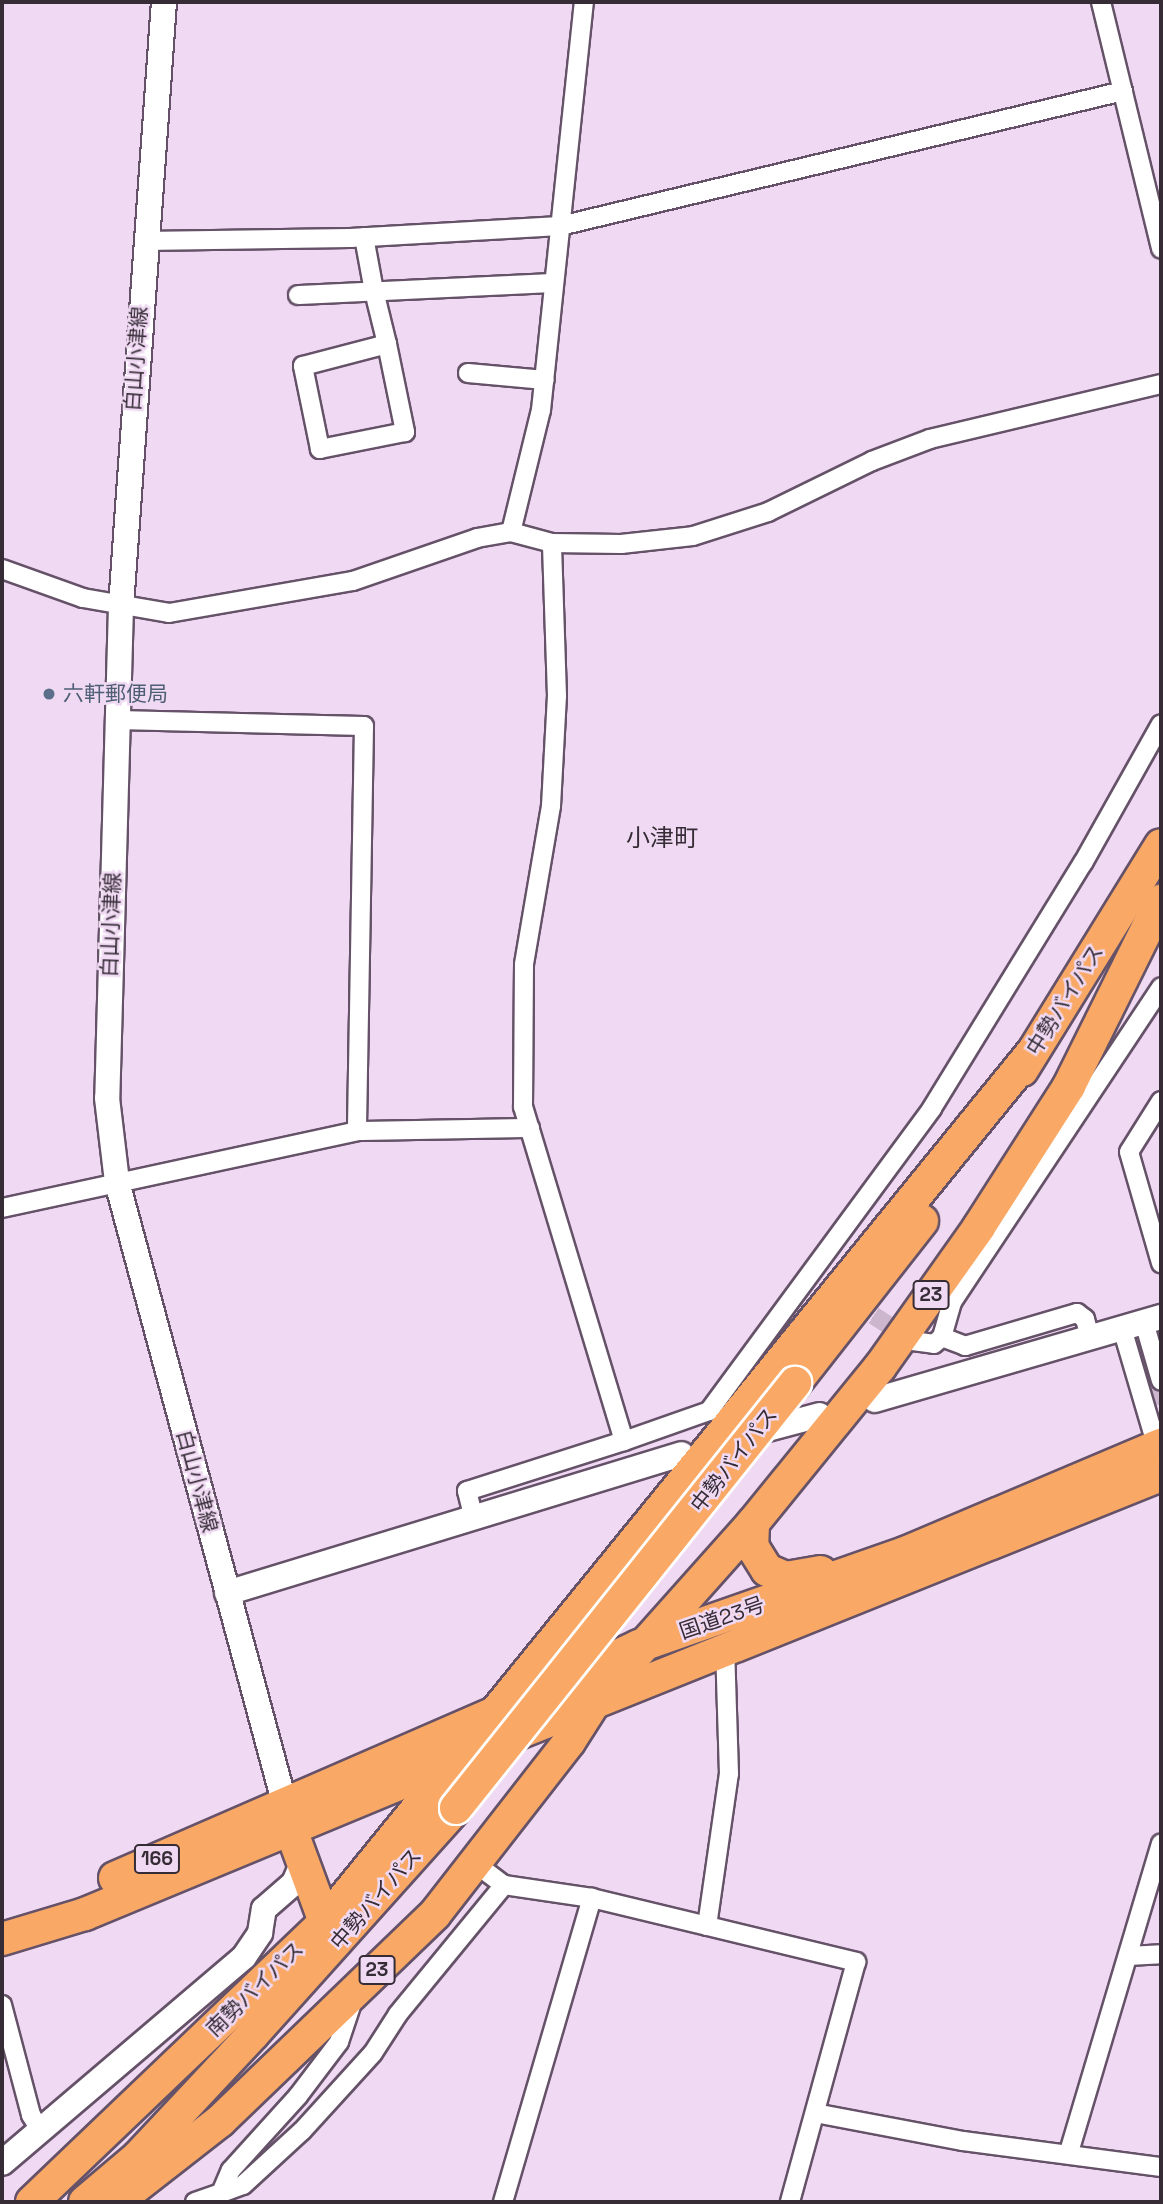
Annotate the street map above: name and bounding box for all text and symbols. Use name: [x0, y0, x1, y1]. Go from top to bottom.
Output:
street label: 白山小津線: [120, 306, 152, 412]
place label: 六軒郵便局: [63, 681, 168, 707]
marker: 六軒郵便局: [41, 686, 57, 702]
district label: 小津町: [626, 824, 698, 852]
street label: 白山小津線: [97, 872, 125, 978]
street label: 中勢バイパス: [1021, 940, 1109, 1060]
road number: 23: [912, 1280, 950, 1310]
street label: 中勢バイパス: [685, 1403, 783, 1517]
street label: 白山小津線: [171, 1427, 223, 1535]
street label: 国道23号: [676, 1592, 768, 1644]
road number: 166: [132, 1843, 182, 1874]
street label: 中勢バイパス: [325, 1843, 427, 1955]
street label: 南勢バイパス: [201, 1936, 309, 2042]
road number: 23: [358, 1954, 396, 1986]

